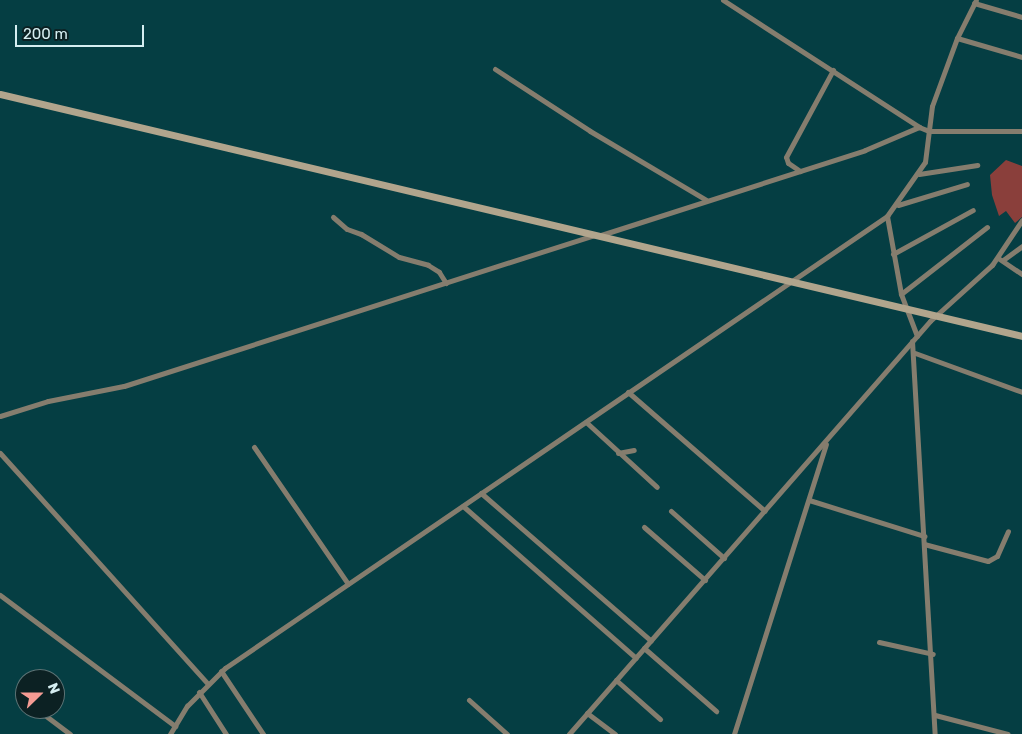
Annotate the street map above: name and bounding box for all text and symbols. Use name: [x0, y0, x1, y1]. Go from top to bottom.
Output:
scale bar: [18, 15, 146, 47]
text: 200 m: [23, 25, 68, 43]
north arrow: [15, 669, 65, 719]
text: N: [44, 681, 63, 696]

